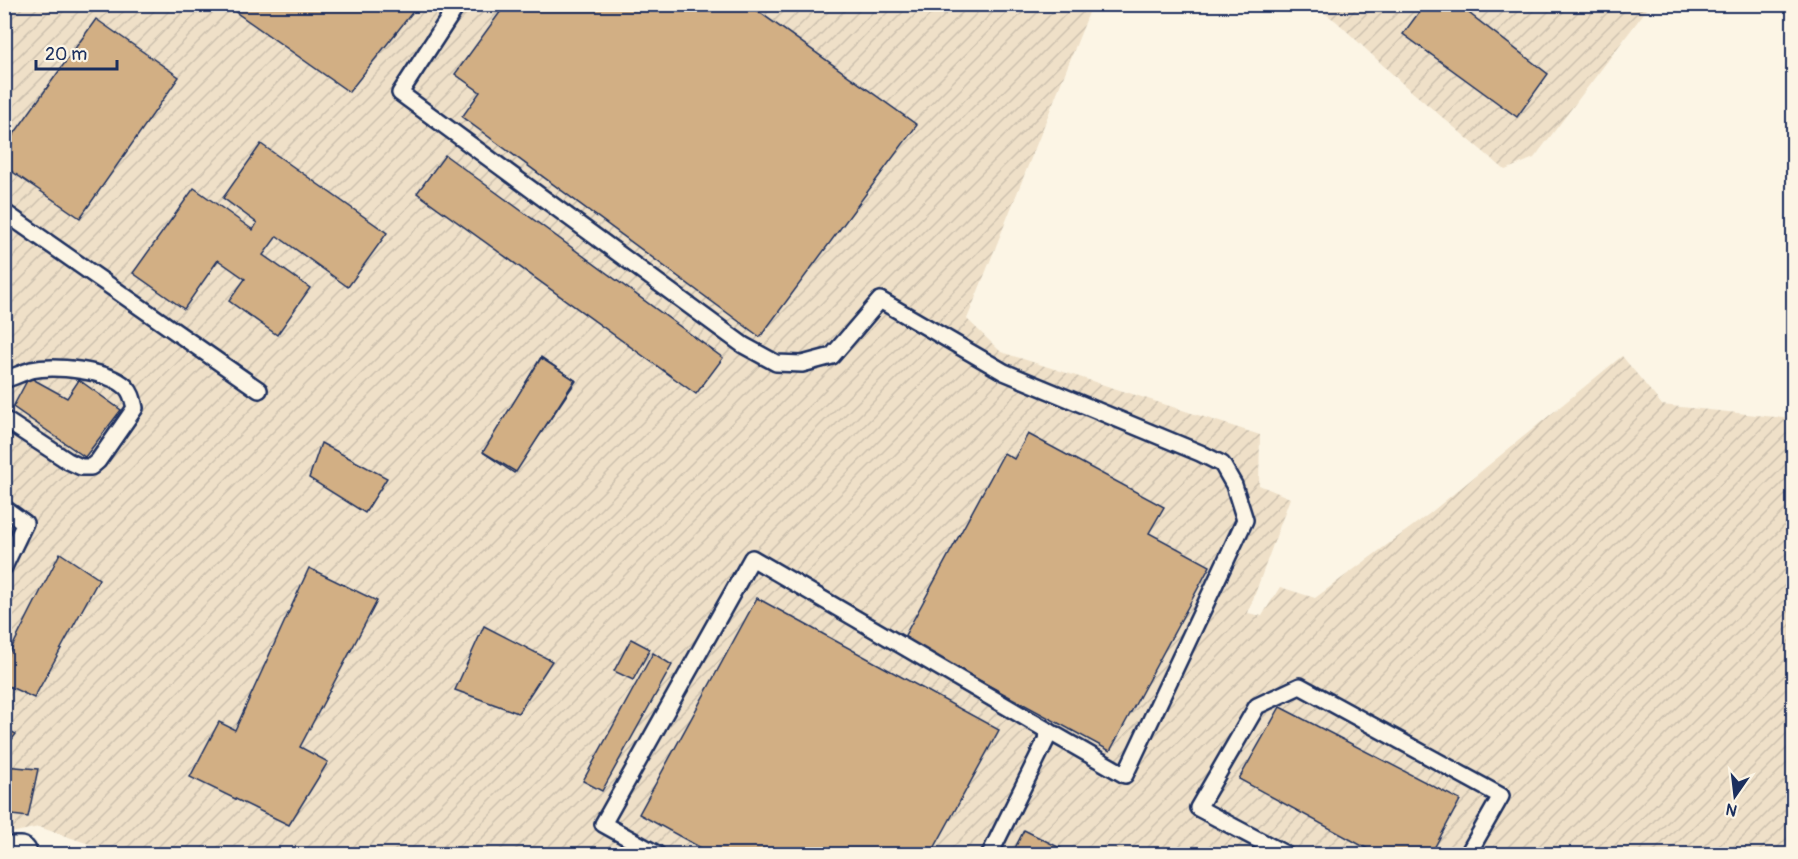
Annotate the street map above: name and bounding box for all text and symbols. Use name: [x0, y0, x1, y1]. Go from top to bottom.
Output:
scale bar: [36, 33, 117, 71]
text: 20 m: [45, 43, 87, 66]
north arrow: [1705, 766, 1765, 826]
text: N: [1724, 799, 1739, 821]

